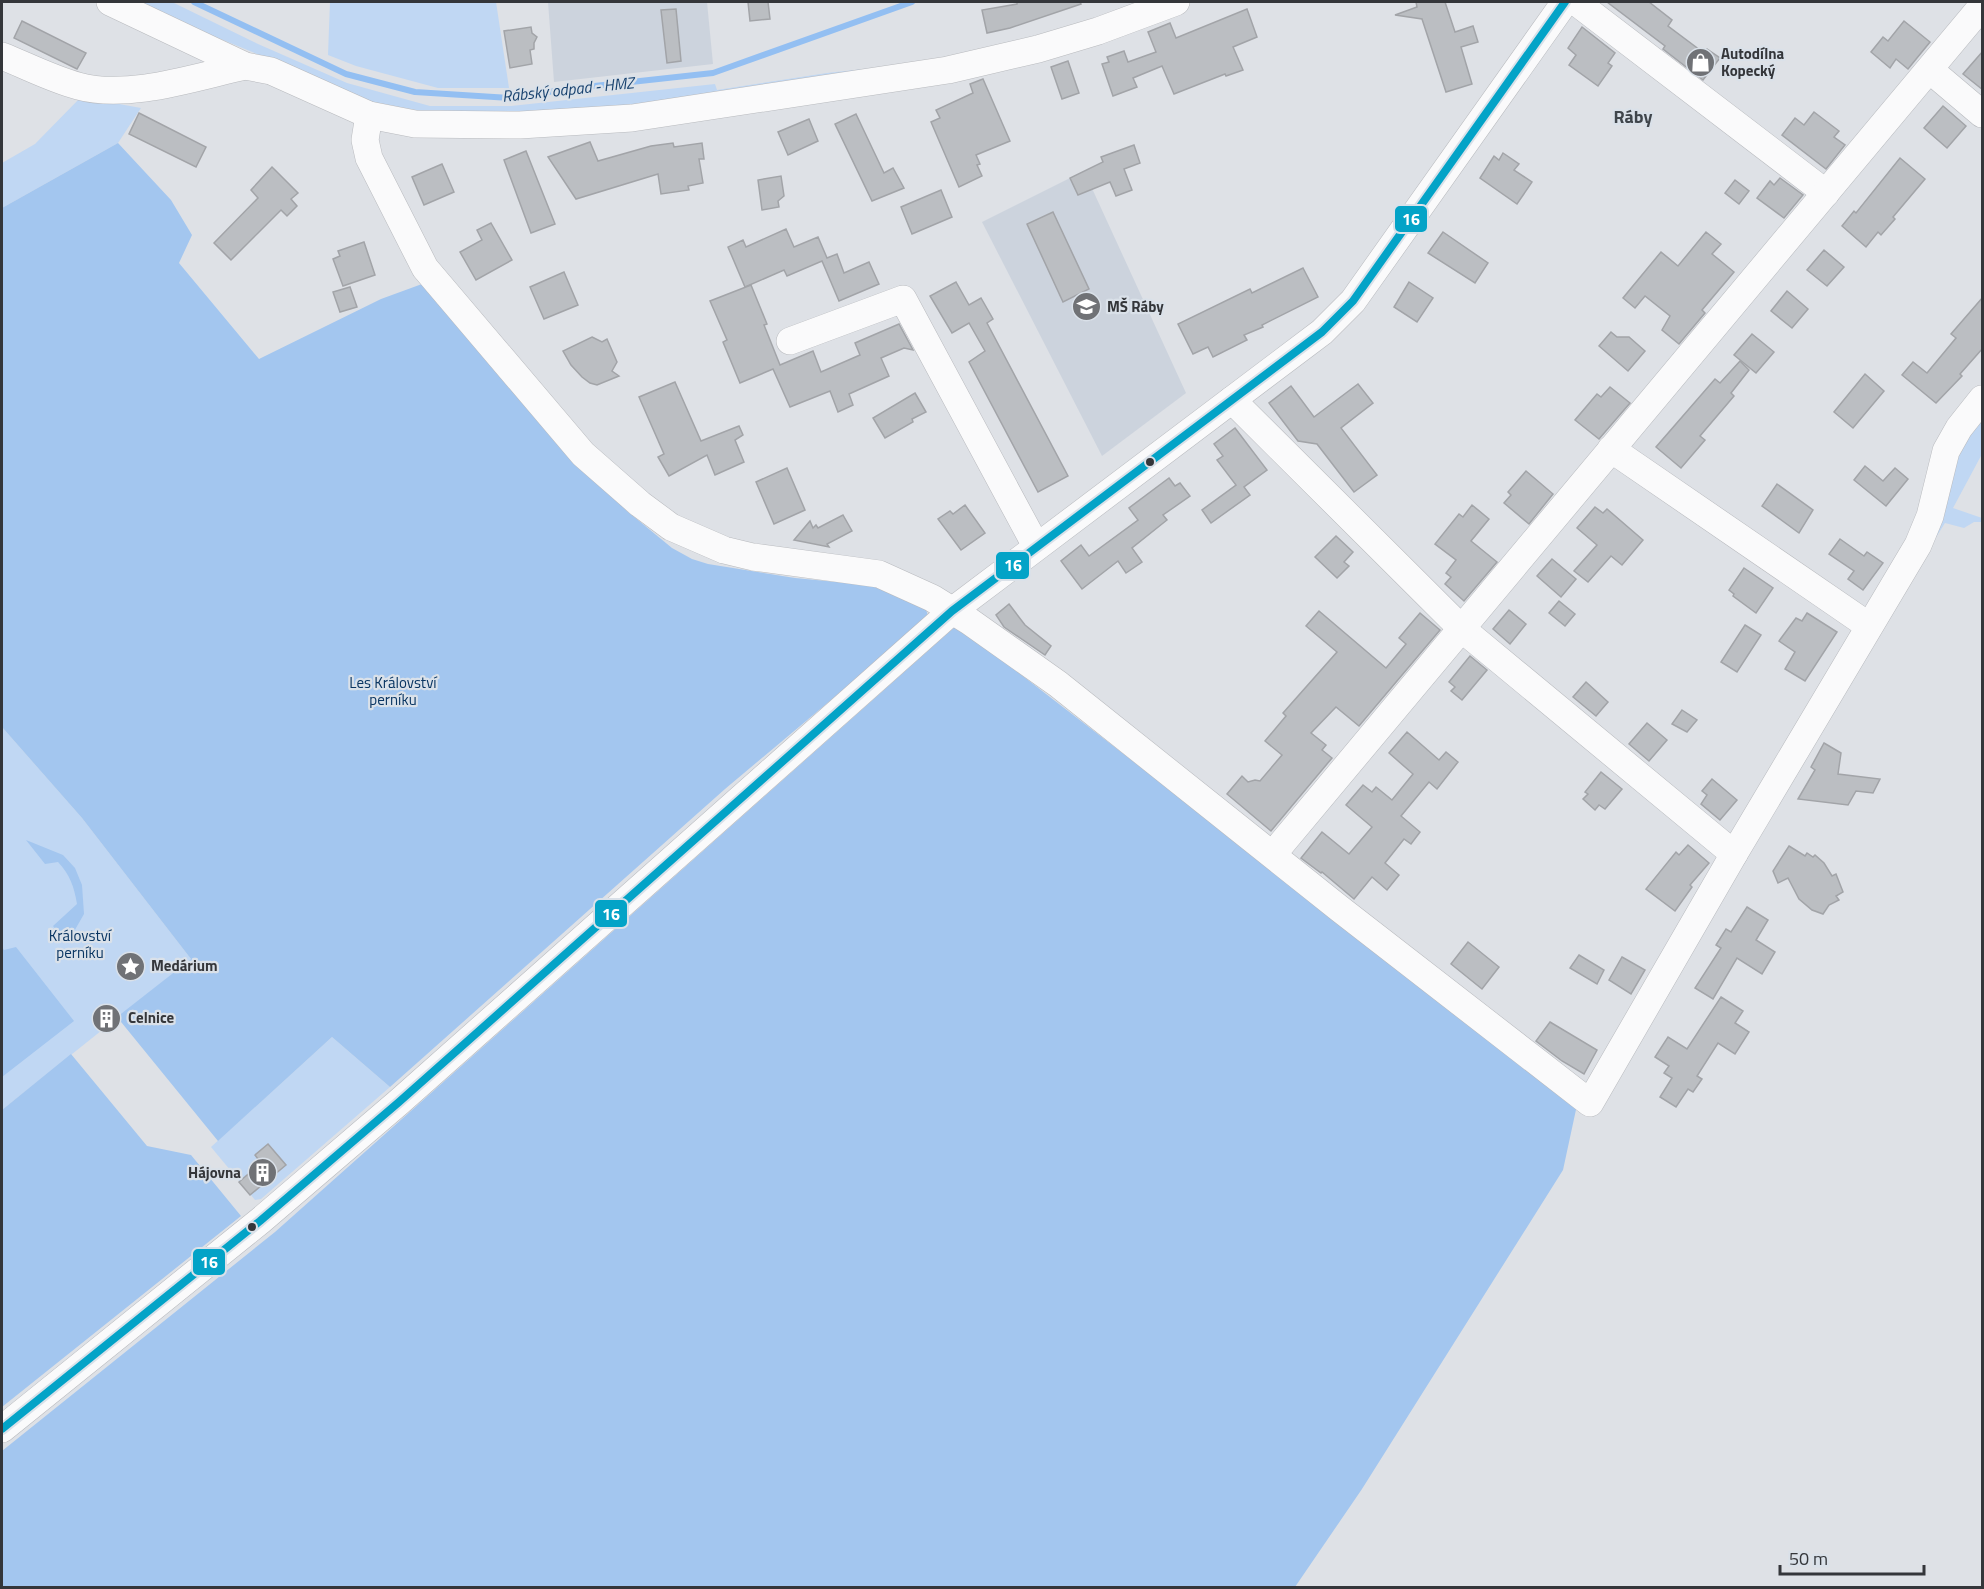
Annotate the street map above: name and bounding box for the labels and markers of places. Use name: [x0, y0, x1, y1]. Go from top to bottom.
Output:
place label: Autodílna Kopecký: [1721, 42, 1784, 82]
shop icon: Autodílna Kopecký: [1684, 47, 1716, 79]
school or university icon: MŠ Ráby: [1070, 291, 1102, 323]
place label: MŠ Ráby: [1107, 295, 1164, 318]
unlabelled marker: [1144, 456, 1156, 468]
place icon: Medárium: [114, 950, 146, 982]
place label: Medárium: [151, 954, 218, 977]
building icon: Celnice: [91, 1002, 123, 1034]
place label: Celnice: [128, 1006, 175, 1029]
building icon: Hájovna: [246, 1157, 278, 1189]
place label: Hájovna: [188, 1161, 241, 1184]
unlabelled marker: [246, 1221, 258, 1233]

